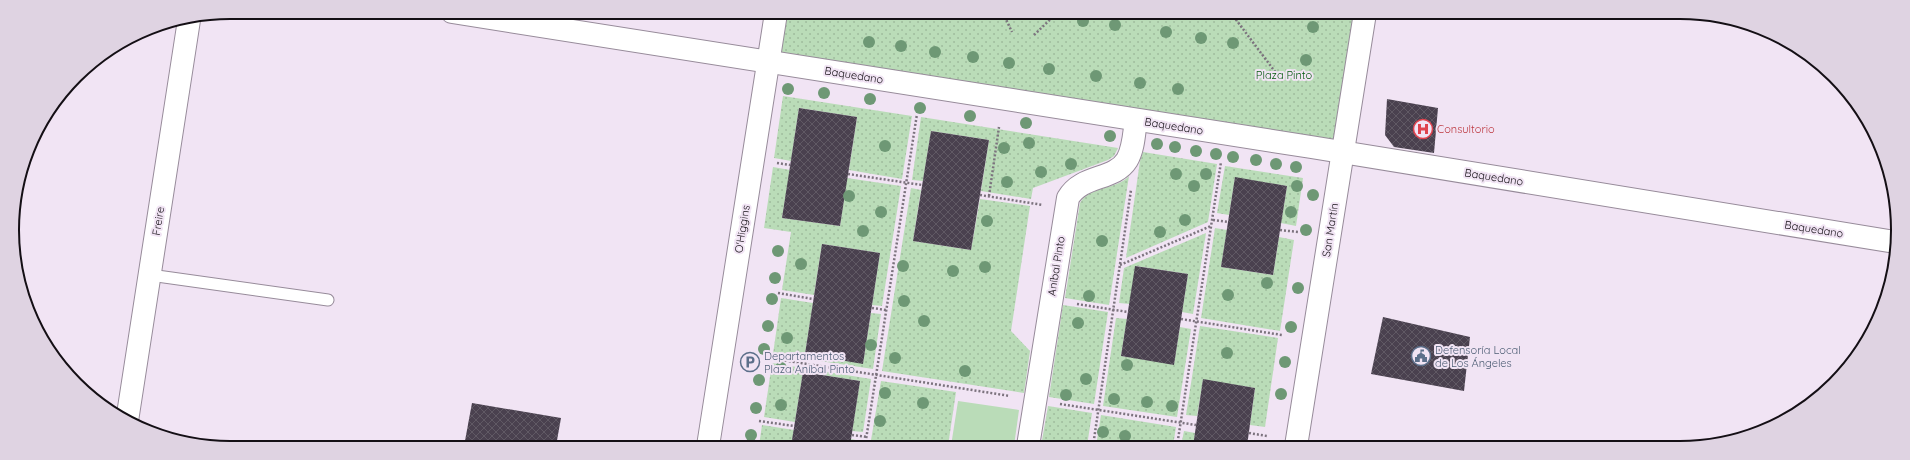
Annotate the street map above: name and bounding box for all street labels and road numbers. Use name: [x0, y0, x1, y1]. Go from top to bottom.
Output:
street label: Baquedano: [824, 63, 885, 87]
street label: Baquedano: [1144, 114, 1205, 138]
street label: Baquedano: [1464, 165, 1525, 189]
street label: San Martín: [1319, 202, 1341, 258]
street label: O'Higgins: [731, 204, 753, 254]
street label: Freire: [149, 206, 167, 236]
street label: Baquedano: [1784, 217, 1845, 241]
street label: Aníbal Pinto: [1044, 235, 1068, 297]

